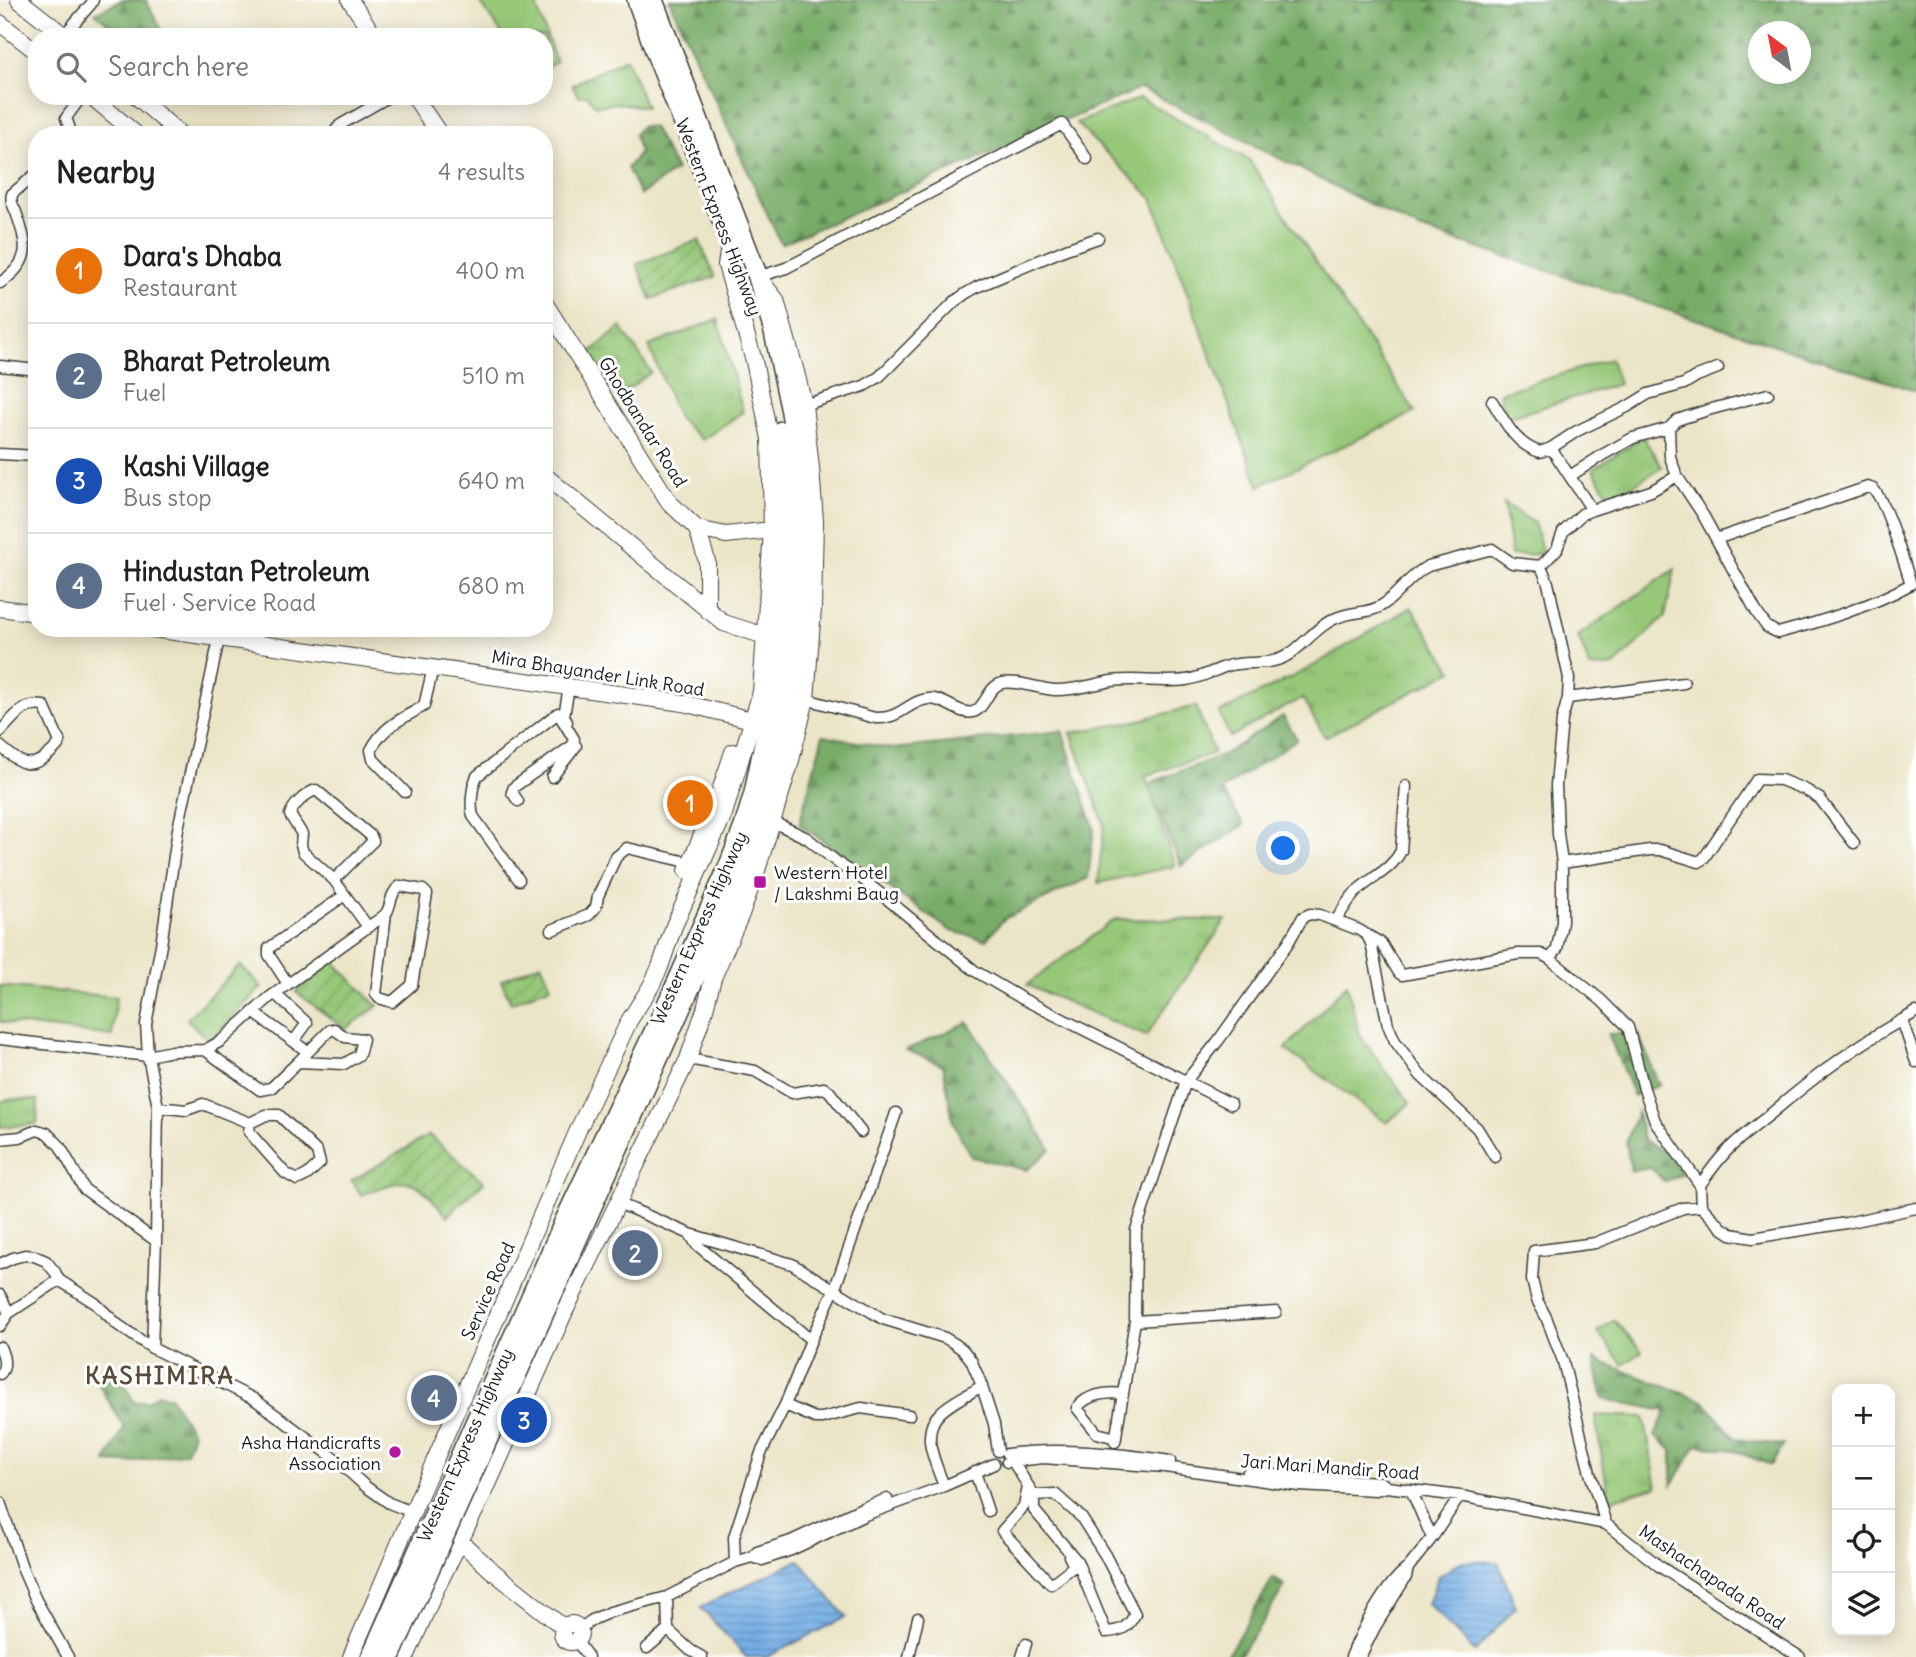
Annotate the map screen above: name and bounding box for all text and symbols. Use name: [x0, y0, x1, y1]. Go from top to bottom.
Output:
north arrow: [1748, 21, 1811, 84]
search box: [28, 28, 553, 105]
icon: search: [52, 48, 90, 86]
text: Search here: [108, 50, 249, 83]
street label: Western Express Highway: [671, 115, 767, 319]
text: Nearby: [56, 153, 156, 191]
text: 4 results: [438, 157, 525, 186]
text: Dara's Dhaba: [123, 240, 282, 273]
text: 1: [74, 256, 84, 285]
text: 400 m: [456, 256, 525, 285]
text: Restaurant: [123, 273, 237, 302]
text: Bharat Petroleum: [123, 345, 330, 378]
street label: Ghodbandar Road: [594, 353, 693, 492]
text: 2: [73, 361, 85, 390]
text: 510 m: [462, 361, 525, 390]
text: Fuel: [123, 378, 166, 407]
text: Kashi Village: [123, 450, 270, 483]
text: 3: [72, 466, 86, 495]
text: 640 m: [458, 466, 525, 495]
text: Bus stop: [123, 483, 212, 512]
text: Hindustan Petroleum: [123, 555, 370, 588]
text: 4: [72, 571, 86, 600]
text: 680 m: [458, 571, 525, 600]
text: Fuel · Service Road: [123, 588, 316, 617]
street label: Mira Bhayander Link Road: [490, 645, 707, 701]
pin: 1: [667, 777, 713, 829]
street label: Western Express Highway: [646, 828, 752, 1028]
your location: [1266, 831, 1300, 865]
place label: Western Hotel / Lakshmi Baug: [774, 861, 899, 905]
marker: Western Hotel / Lakshmi Baug: [752, 874, 768, 890]
pin: 2: [612, 1227, 658, 1279]
street label: Service Road: [456, 1238, 520, 1344]
street label: Western Express Highway: [412, 1345, 518, 1545]
district label: KASHIMIRA: [85, 1360, 235, 1390]
pin: 4: [411, 1372, 457, 1424]
map controls: [1832, 1384, 1895, 1636]
button: +: [1832, 1384, 1895, 1447]
pin: 3: [501, 1394, 547, 1446]
place label: Asha Handicrafts Association: [241, 1431, 381, 1475]
marker: Asha Handicrafts Association: [387, 1444, 403, 1460]
button: −: [1832, 1447, 1895, 1510]
street label: Jari Mari Mandir Road: [1240, 1449, 1421, 1485]
button: locate: [1832, 1510, 1895, 1573]
street label: Mashachapada Road: [1635, 1520, 1790, 1635]
button: layers: [1832, 1573, 1895, 1636]

